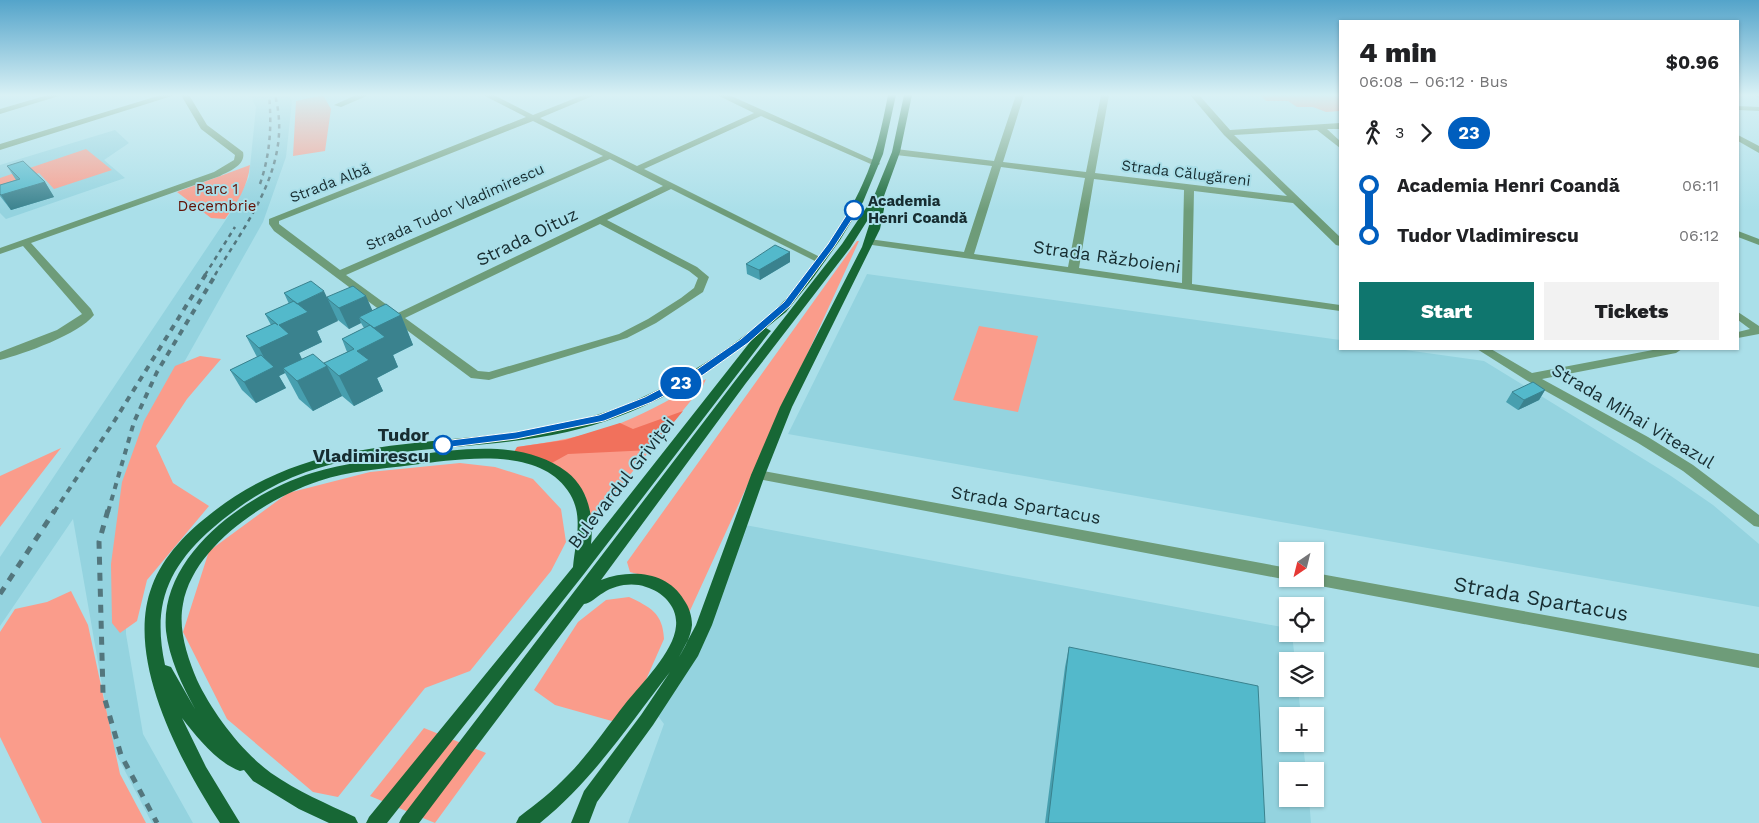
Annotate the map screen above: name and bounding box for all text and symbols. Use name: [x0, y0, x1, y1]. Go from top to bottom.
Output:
text: 4 min: [1359, 36, 1437, 69]
text: $0.96: [1666, 51, 1719, 74]
text: 06:08 – 06:12 · Bus: [1359, 72, 1508, 91]
icon: walk: [1359, 119, 1387, 147]
icon: forward: [1412, 119, 1440, 147]
text: 23: [1458, 122, 1480, 143]
text: 3: [1395, 123, 1404, 142]
street label: Strada Călugăreni: [1120, 156, 1252, 190]
street label: Strada Albă: [287, 159, 373, 207]
street label: Strada Tudor Vladimirescu: [363, 159, 547, 255]
text: Academia Henri Coandă: [1397, 174, 1620, 197]
text: 06:11: [1682, 176, 1719, 195]
park label: Parc 1 Decembrie: [178, 180, 257, 215]
place label: Academia Henri Coandă: [868, 192, 968, 227]
marker: Academia Henri Coandă: [844, 200, 864, 220]
street label: Strada Oituz: [473, 203, 581, 270]
text: Tudor Vladimirescu: [1397, 224, 1579, 247]
text: 06:12: [1679, 226, 1719, 245]
street label: Strada Războieni: [1032, 236, 1182, 277]
button: Start: [1359, 282, 1534, 340]
button: Tickets: [1544, 282, 1719, 340]
street label: Strada Mihai Viteazul: [1548, 359, 1719, 473]
line badge: 23: [658, 367, 704, 399]
text: 23: [670, 372, 692, 393]
street label: Bulevardul Griviței: [563, 413, 678, 552]
place label: Tudor Vladimirescu: [313, 424, 429, 466]
marker: Tudor Vladimirescu: [433, 435, 453, 455]
street label: Strada Spartacus: [950, 481, 1103, 528]
north arrow: [1279, 542, 1324, 588]
map controls: [1279, 542, 1324, 807]
street label: Strada Spartacus: [1452, 571, 1630, 626]
button: locate: [1279, 597, 1324, 642]
button: layers: [1279, 652, 1324, 697]
button: +: [1279, 707, 1324, 752]
button: −: [1279, 762, 1324, 807]

